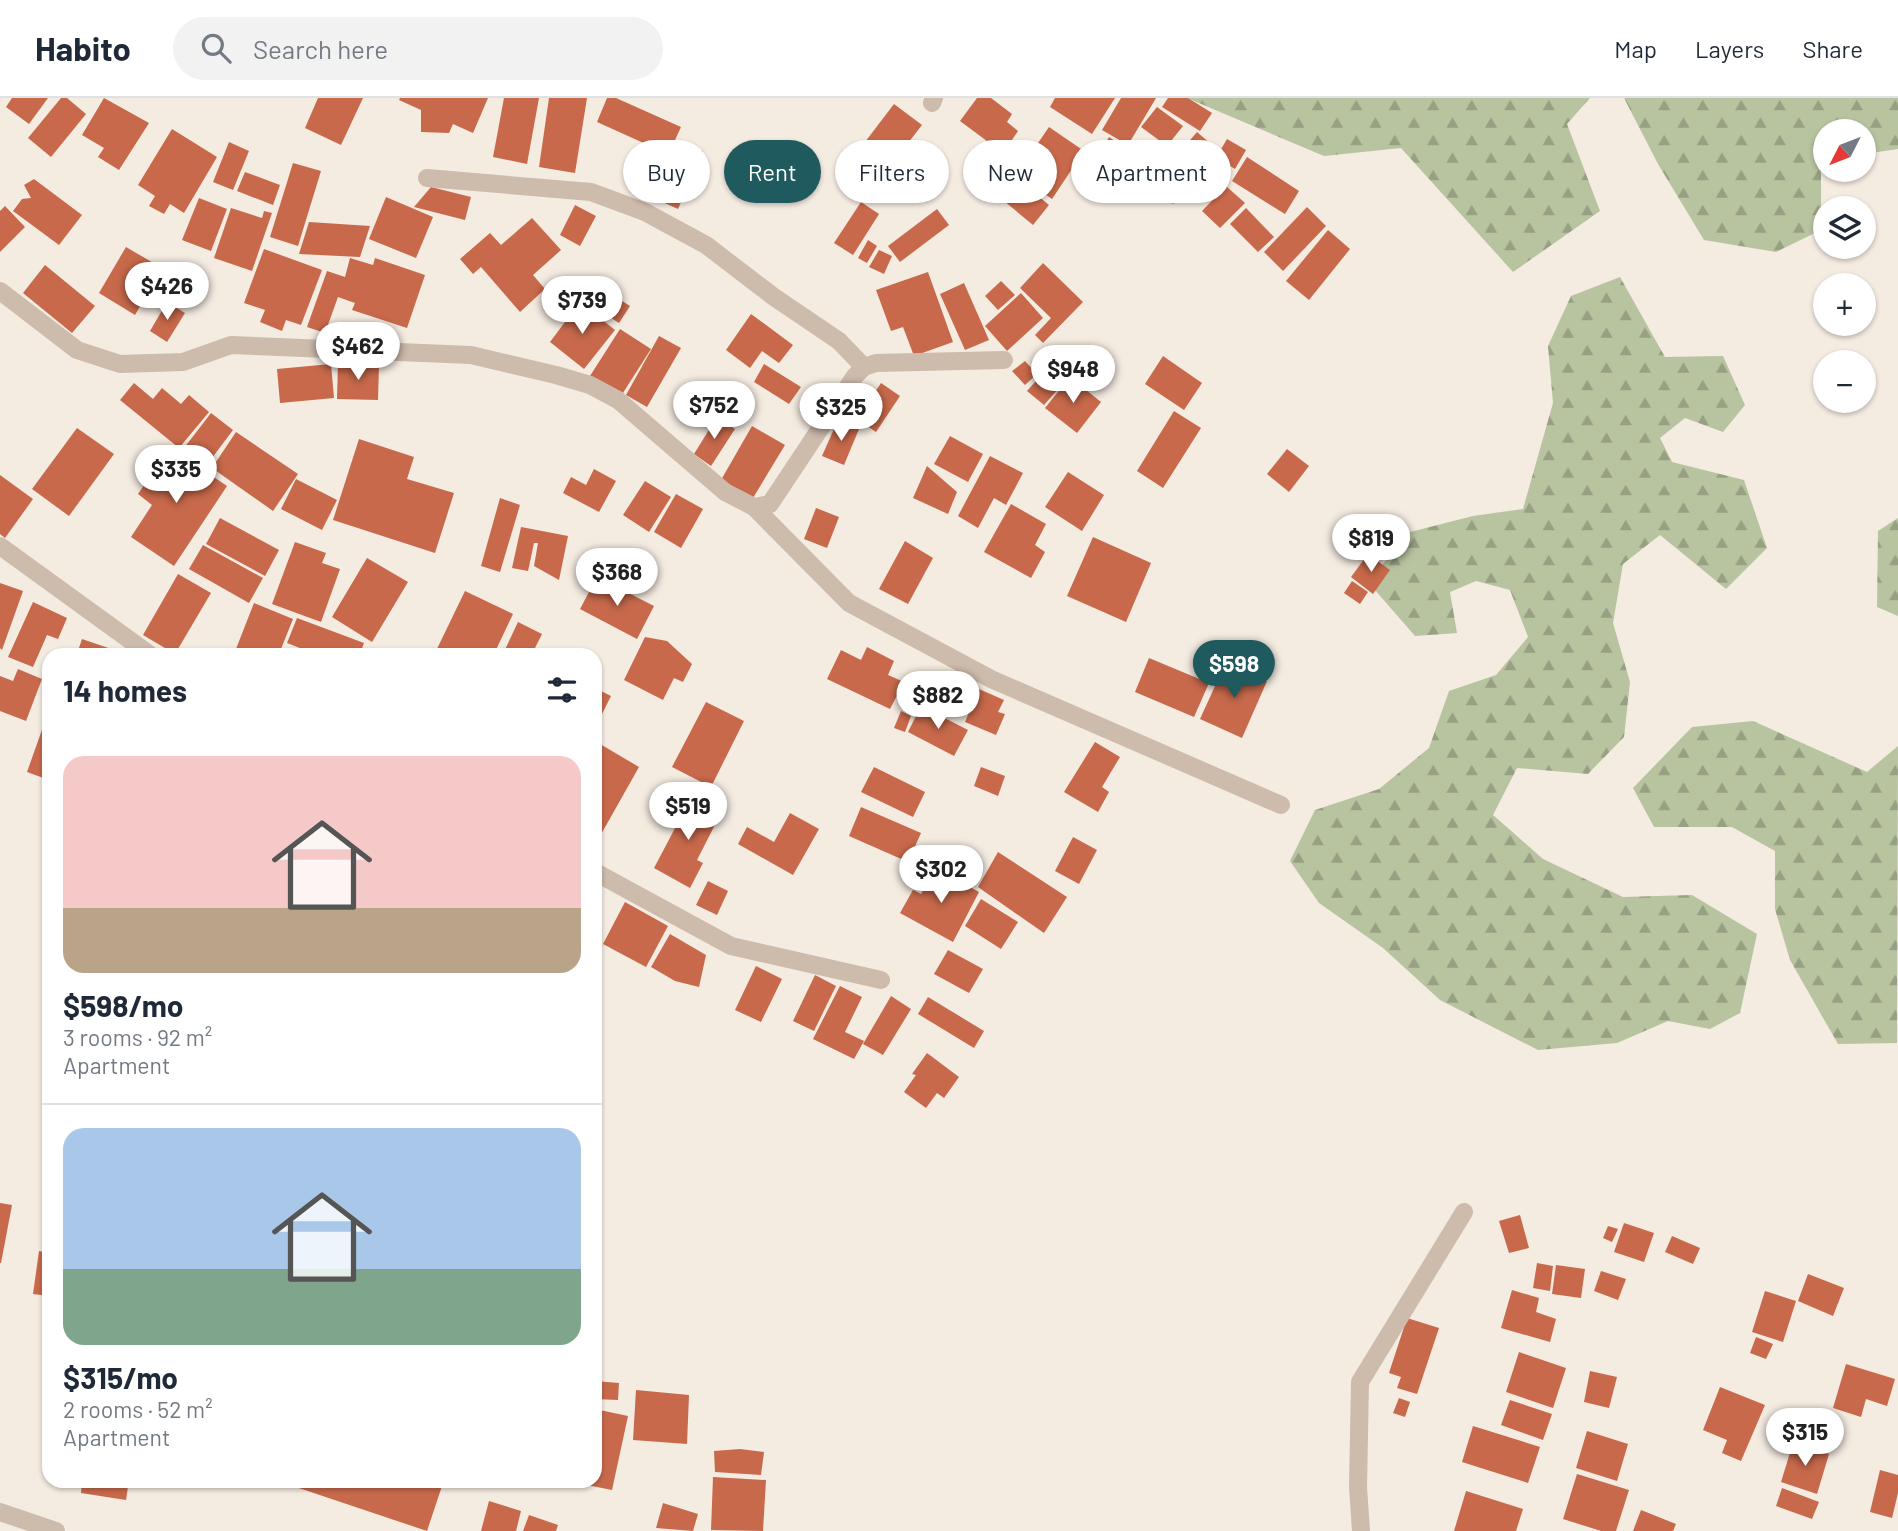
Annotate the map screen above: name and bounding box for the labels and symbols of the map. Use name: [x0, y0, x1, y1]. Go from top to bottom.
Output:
north arrow: [1813, 119, 1876, 182]
pin: $426: [126, 262, 208, 322]
pin: $739: [541, 276, 623, 336]
pin: $462: [317, 322, 399, 382]
pin: $948: [1032, 345, 1114, 405]
pin: $752: [673, 382, 755, 441]
pin: $325: [800, 384, 882, 443]
pin: $335: [135, 446, 217, 505]
pin: $819: [1330, 514, 1412, 574]
pin: $368: [576, 548, 658, 608]
pin: $598: [1193, 640, 1275, 700]
pin: $882: [897, 672, 979, 731]
pin: $519: [647, 782, 729, 842]
pin: $302: [900, 846, 982, 905]
pin: $315: [1764, 1408, 1846, 1468]

